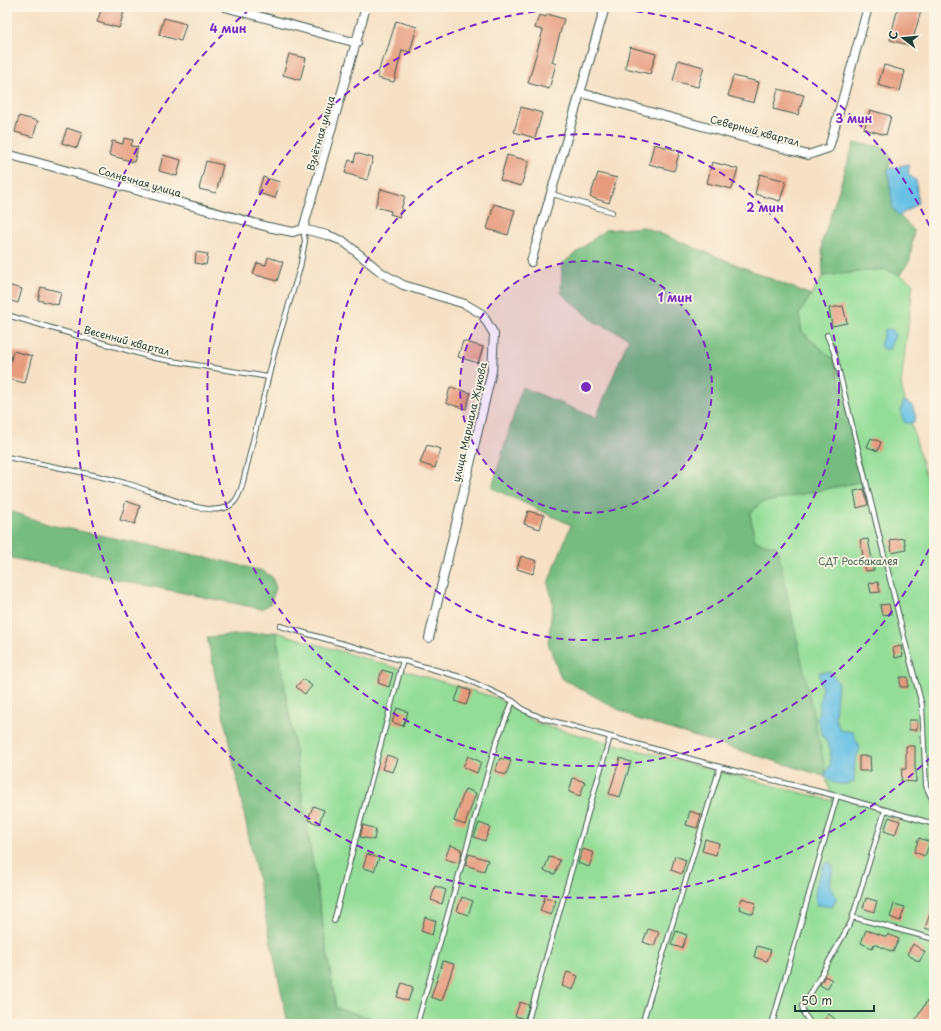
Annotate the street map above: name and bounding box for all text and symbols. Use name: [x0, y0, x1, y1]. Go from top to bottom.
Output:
north arrow: [883, 18, 923, 58]
text: 4 мин: [209, 19, 247, 37]
text: С: [884, 29, 902, 41]
street label: Взлётная улица: [302, 93, 338, 172]
text: 3 мин: [836, 109, 873, 127]
street label: Северный квартал: [709, 111, 801, 149]
street label: Солнечная улица: [97, 162, 184, 200]
text: 2 мин: [746, 198, 784, 216]
text: 1 мин: [658, 288, 693, 306]
street label: Весенний квартал: [82, 321, 172, 359]
street label: улица Маршала Жукова: [448, 360, 491, 484]
centre of rings: [579, 380, 593, 394]
park label: СДТ Росбакалея: [818, 553, 898, 568]
scale bar: [795, 987, 874, 1013]
text: 50 m: [801, 991, 832, 1009]

